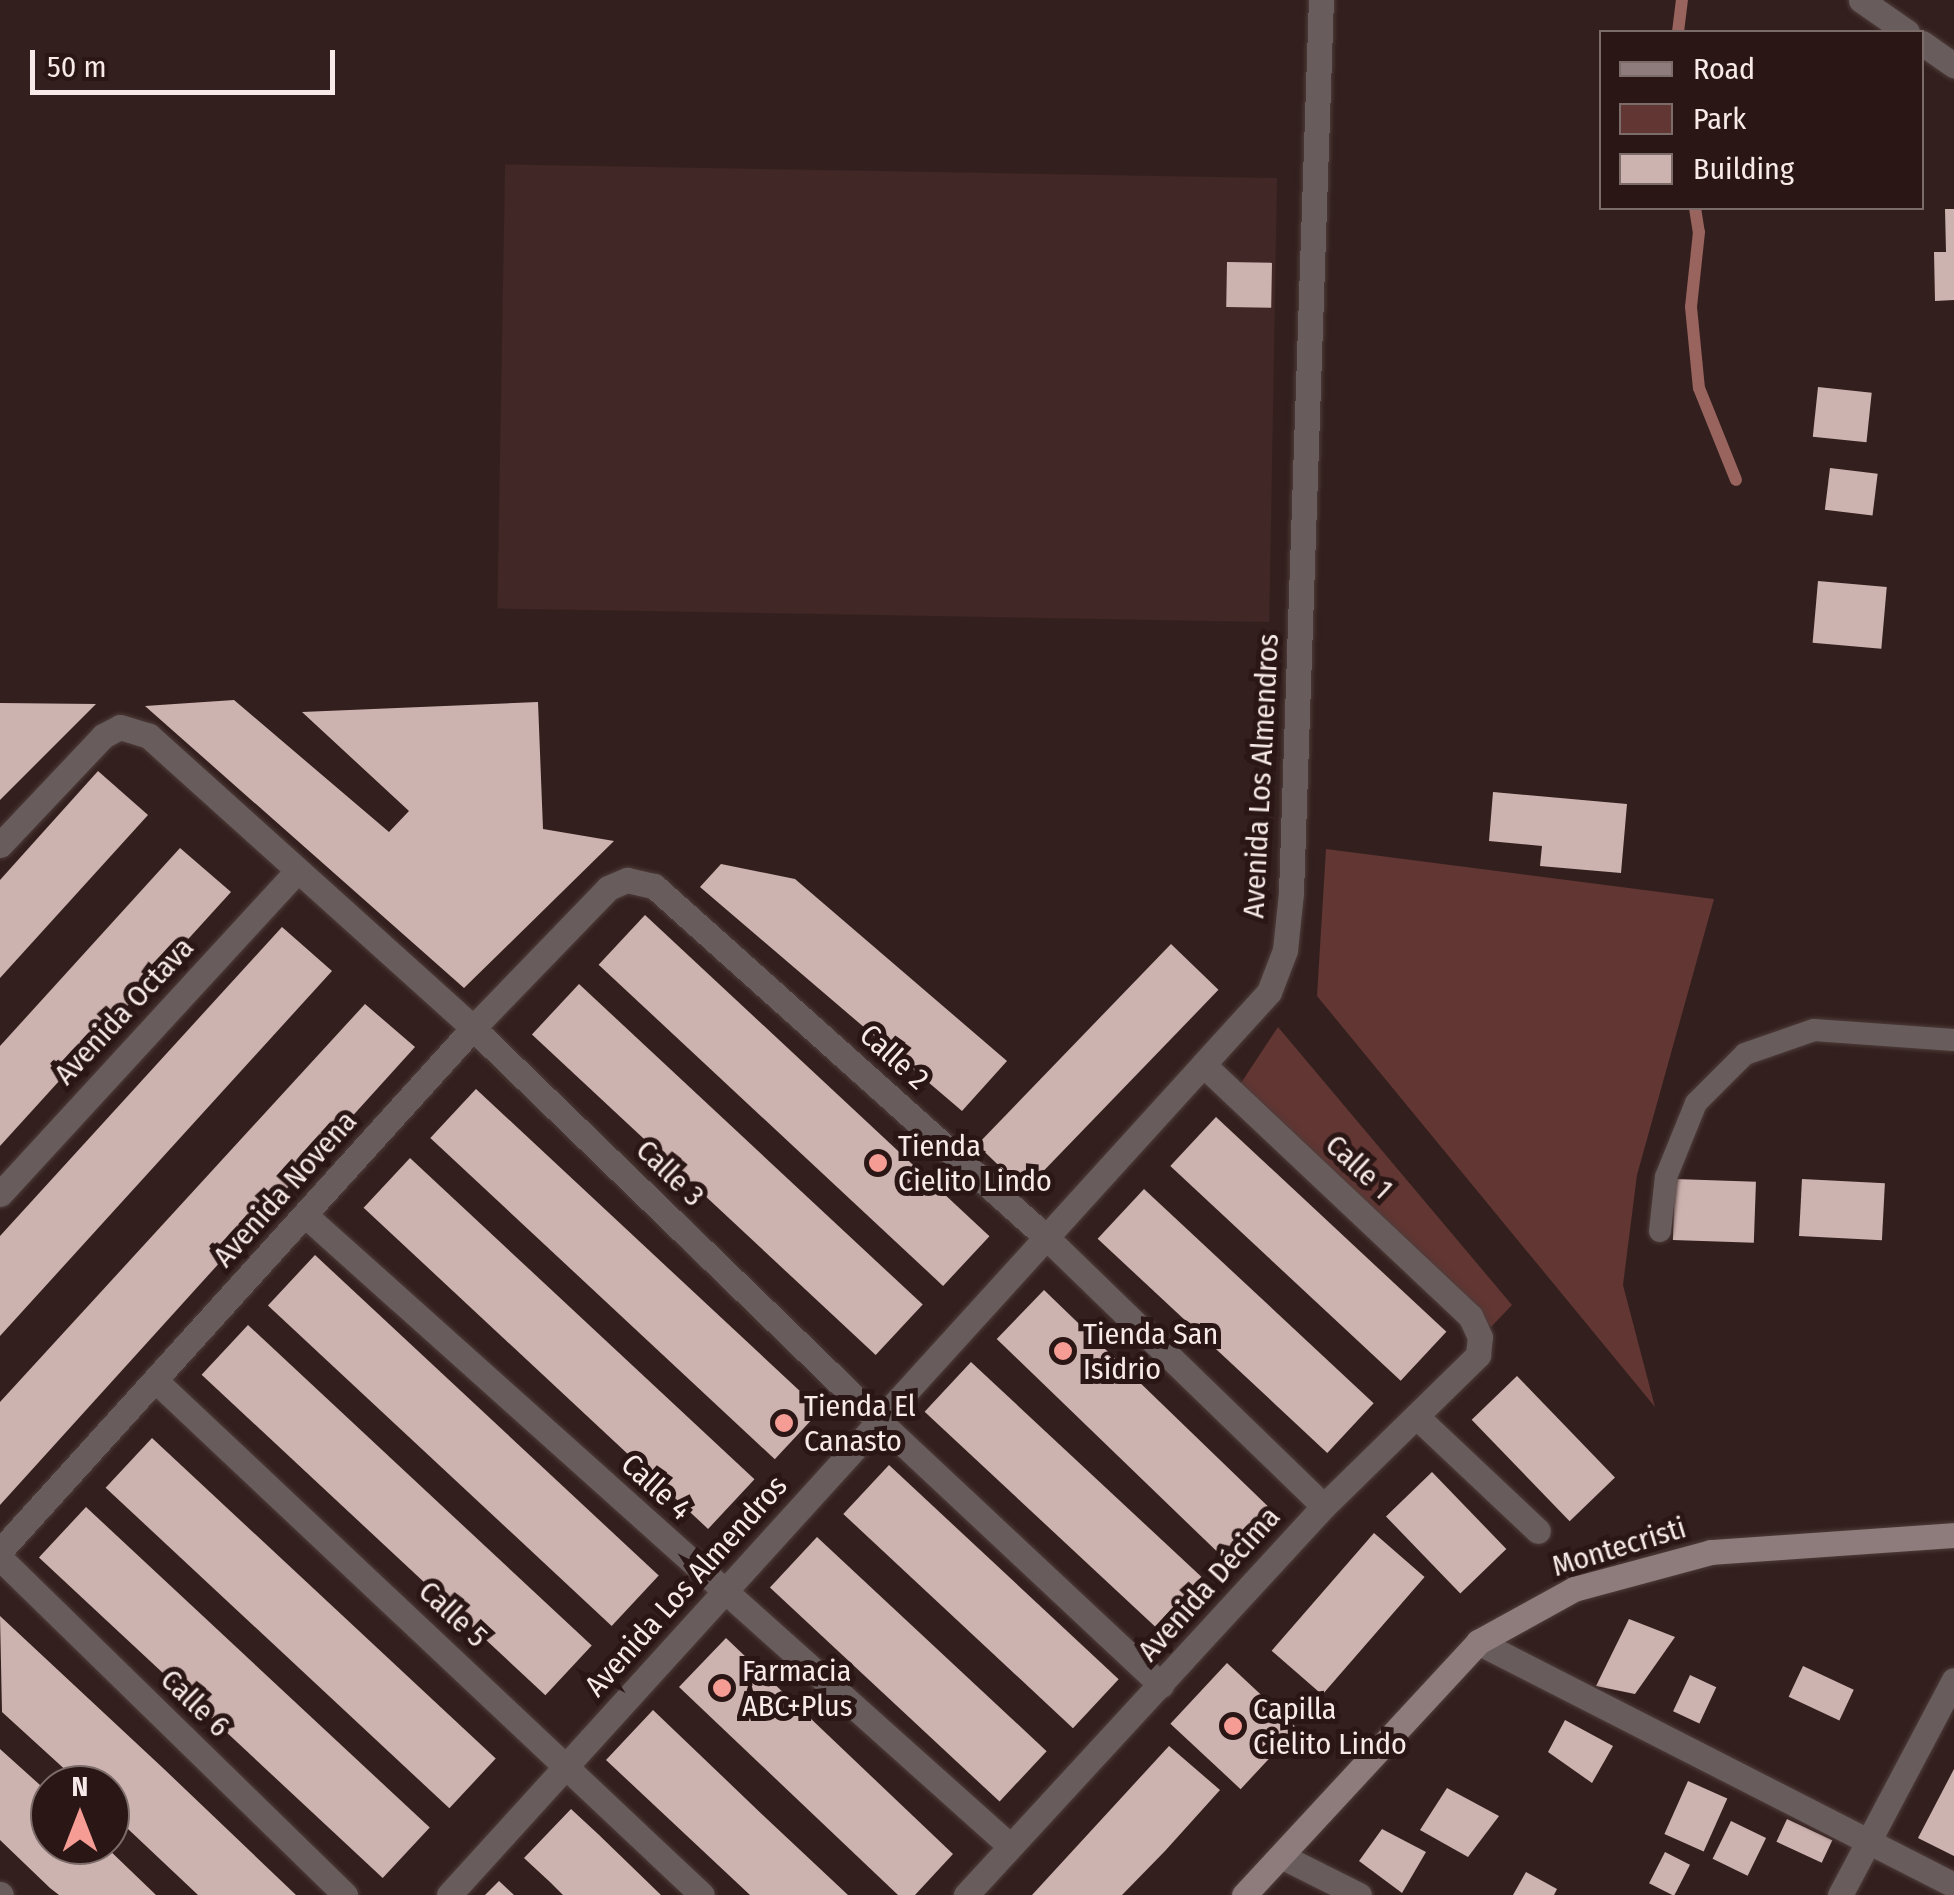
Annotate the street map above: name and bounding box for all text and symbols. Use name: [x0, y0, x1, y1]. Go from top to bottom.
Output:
scale bar: [35, 30, 340, 92]
legend: [1599, 30, 1924, 210]
text: 50 m: [47, 49, 107, 85]
text: Road: [1693, 51, 1755, 87]
text: Park: [1693, 101, 1746, 137]
text: Building: [1693, 151, 1794, 187]
street label: Avenida Los Almendros: [1236, 633, 1286, 919]
street label: Avenida Octava: [47, 930, 201, 1092]
street label: Calle 2: [852, 1017, 936, 1097]
street label: Avenida Novena: [206, 1104, 364, 1274]
street label: Calle 1: [1318, 1127, 1400, 1207]
place label: Tienda Cielito Lindo: [898, 1128, 1052, 1198]
street label: Calle 3: [629, 1132, 711, 1214]
marker: Tienda Cielito Lindo: [867, 1152, 889, 1174]
place label: Tienda San Isidrio: [1083, 1316, 1218, 1386]
marker: Tienda San Isidrio: [1052, 1340, 1074, 1362]
place label: Tienda El Canasto: [804, 1388, 916, 1458]
marker: Tienda El Canasto: [773, 1412, 795, 1434]
street label: Calle 4: [614, 1446, 698, 1528]
street label: Avenida Los Almendros: [577, 1468, 795, 1704]
street label: Avenida Décima: [1130, 1499, 1288, 1669]
street label: Montecristi: [1548, 1510, 1690, 1584]
street label: Calle 5: [411, 1573, 495, 1655]
place label: Farmacia ABC+Plus: [742, 1653, 853, 1724]
street label: Calle 6: [153, 1662, 237, 1744]
marker: Farmacia ABC+Plus: [711, 1677, 733, 1699]
place label: Capilla Cielito Lindo: [1253, 1691, 1407, 1762]
marker: Capilla Cielito Lindo: [1222, 1715, 1244, 1737]
north arrow: [30, 1765, 130, 1865]
text: N: [72, 1770, 88, 1803]

